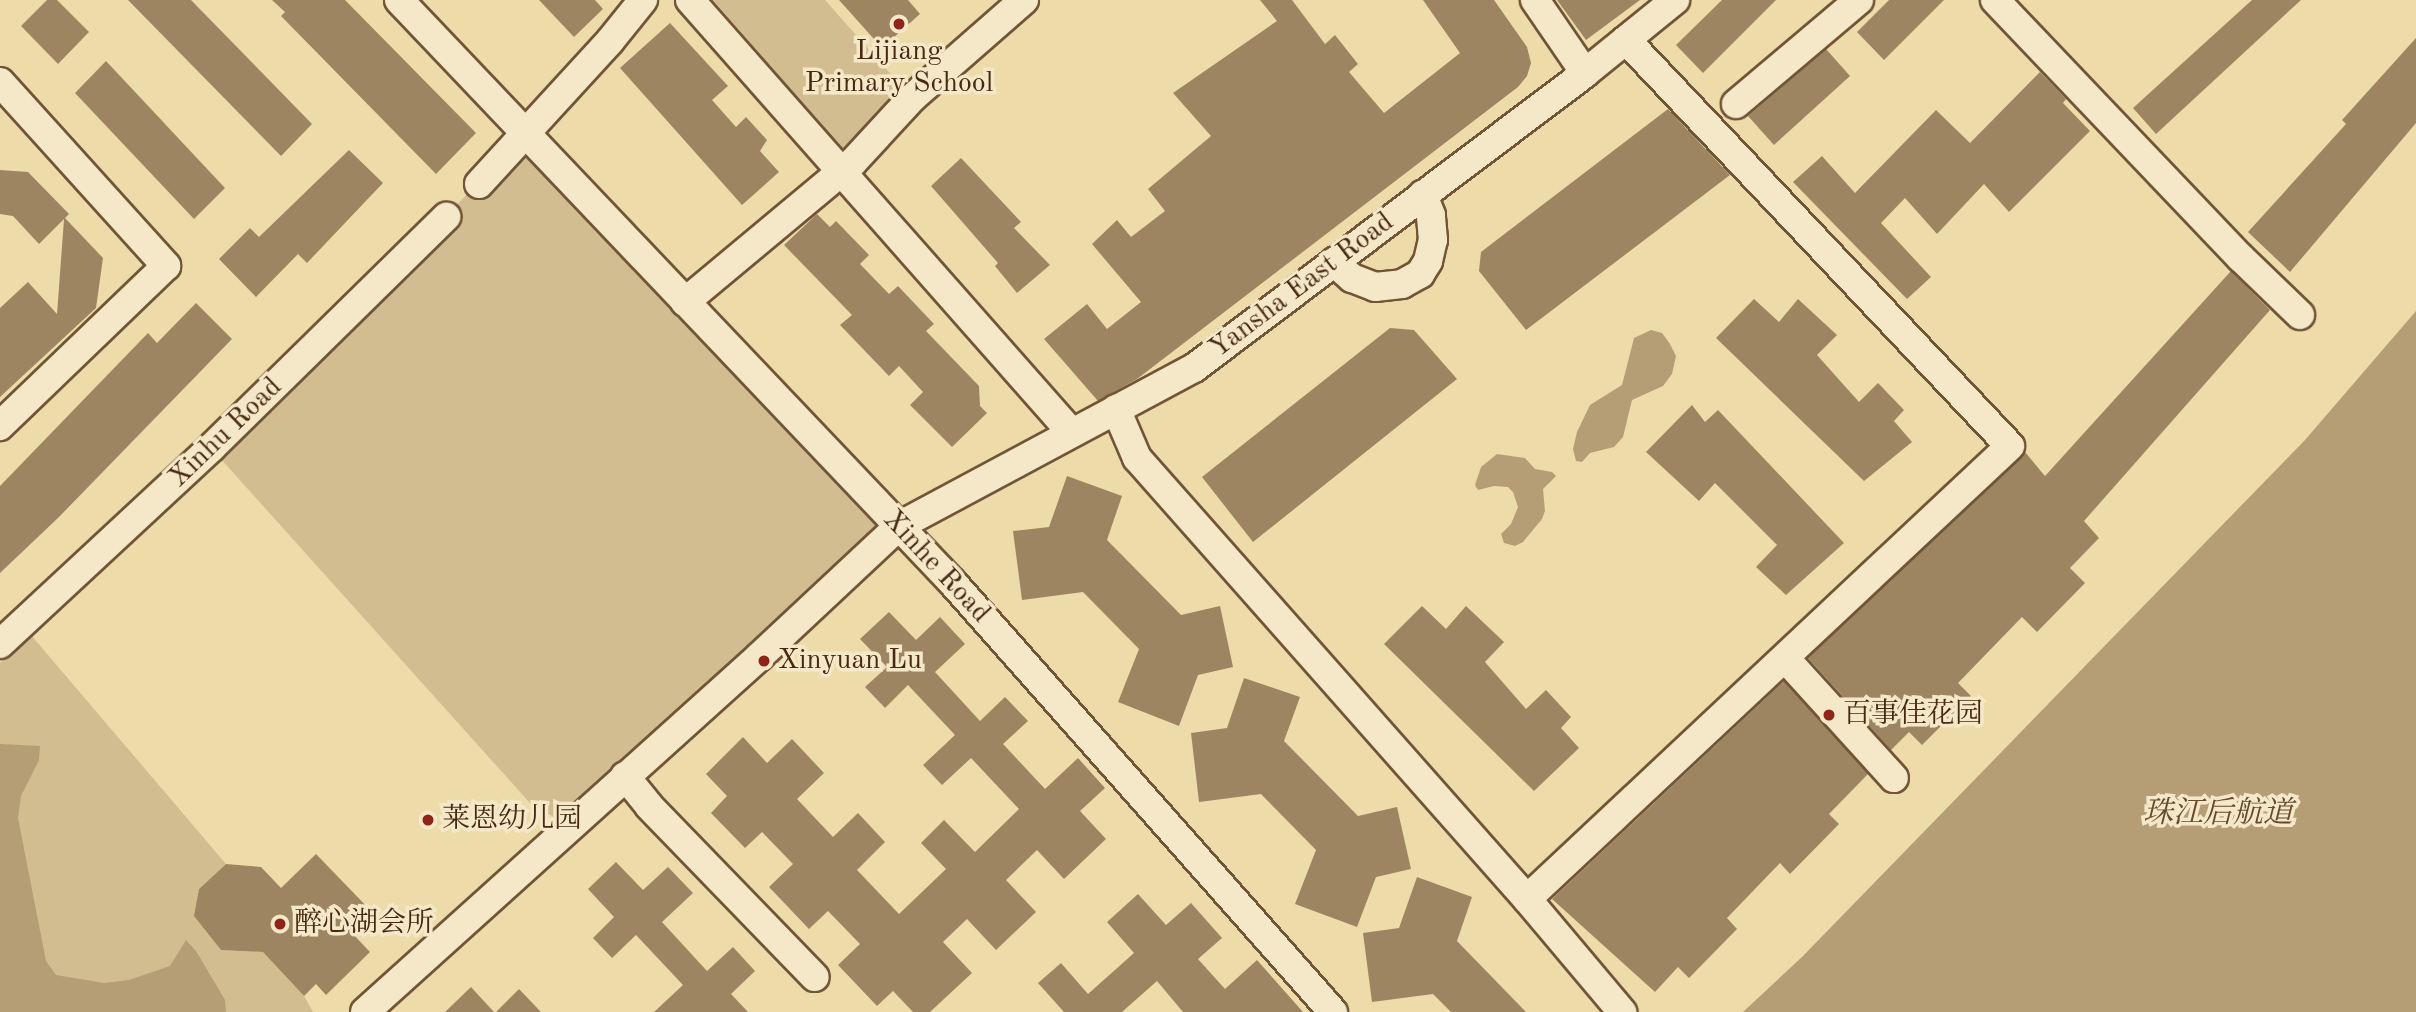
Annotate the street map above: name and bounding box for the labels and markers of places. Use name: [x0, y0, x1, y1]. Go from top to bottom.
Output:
marker: Lijiang Primary School: [891, 16, 907, 32]
place label: Lijiang Primary School: [805, 35, 993, 101]
place label: Xinyuan Lu: [778, 644, 922, 678]
marker: Xinyuan Lu: [756, 653, 772, 669]
place label: 百事佳花园: [1843, 698, 1983, 732]
marker: 百事佳花园: [1821, 707, 1837, 723]
place label: 莱恩幼儿园: [442, 803, 582, 837]
marker: 莱恩幼儿园: [420, 812, 436, 828]
place label: 醉心湖会所: [294, 907, 434, 941]
marker: 醉心湖会所: [272, 916, 288, 932]

